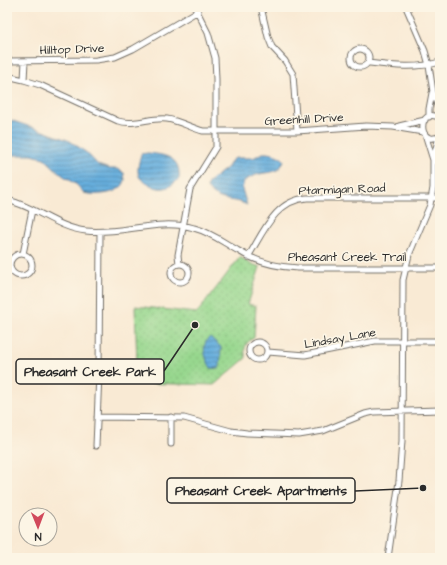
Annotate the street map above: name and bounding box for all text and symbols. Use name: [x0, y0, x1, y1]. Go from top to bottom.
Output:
street label: Hilltop Drive: [39, 40, 105, 59]
street label: Greenhill Drive: [264, 109, 345, 130]
street label: Ptarmigan Road: [298, 179, 386, 201]
street label: Pheasant Creek Trail: [288, 249, 406, 266]
street label: Lindsay Lane: [303, 324, 378, 354]
callout: Pheasant Creek Park: [16, 359, 164, 384]
text: Pheasant Creek Park: [24, 363, 157, 381]
callout: Pheasant Creek Apartments: [167, 478, 355, 503]
text: Pheasant Creek Apartments: [175, 482, 348, 501]
north arrow: [18, 507, 58, 547]
text: N: [34, 529, 42, 544]

